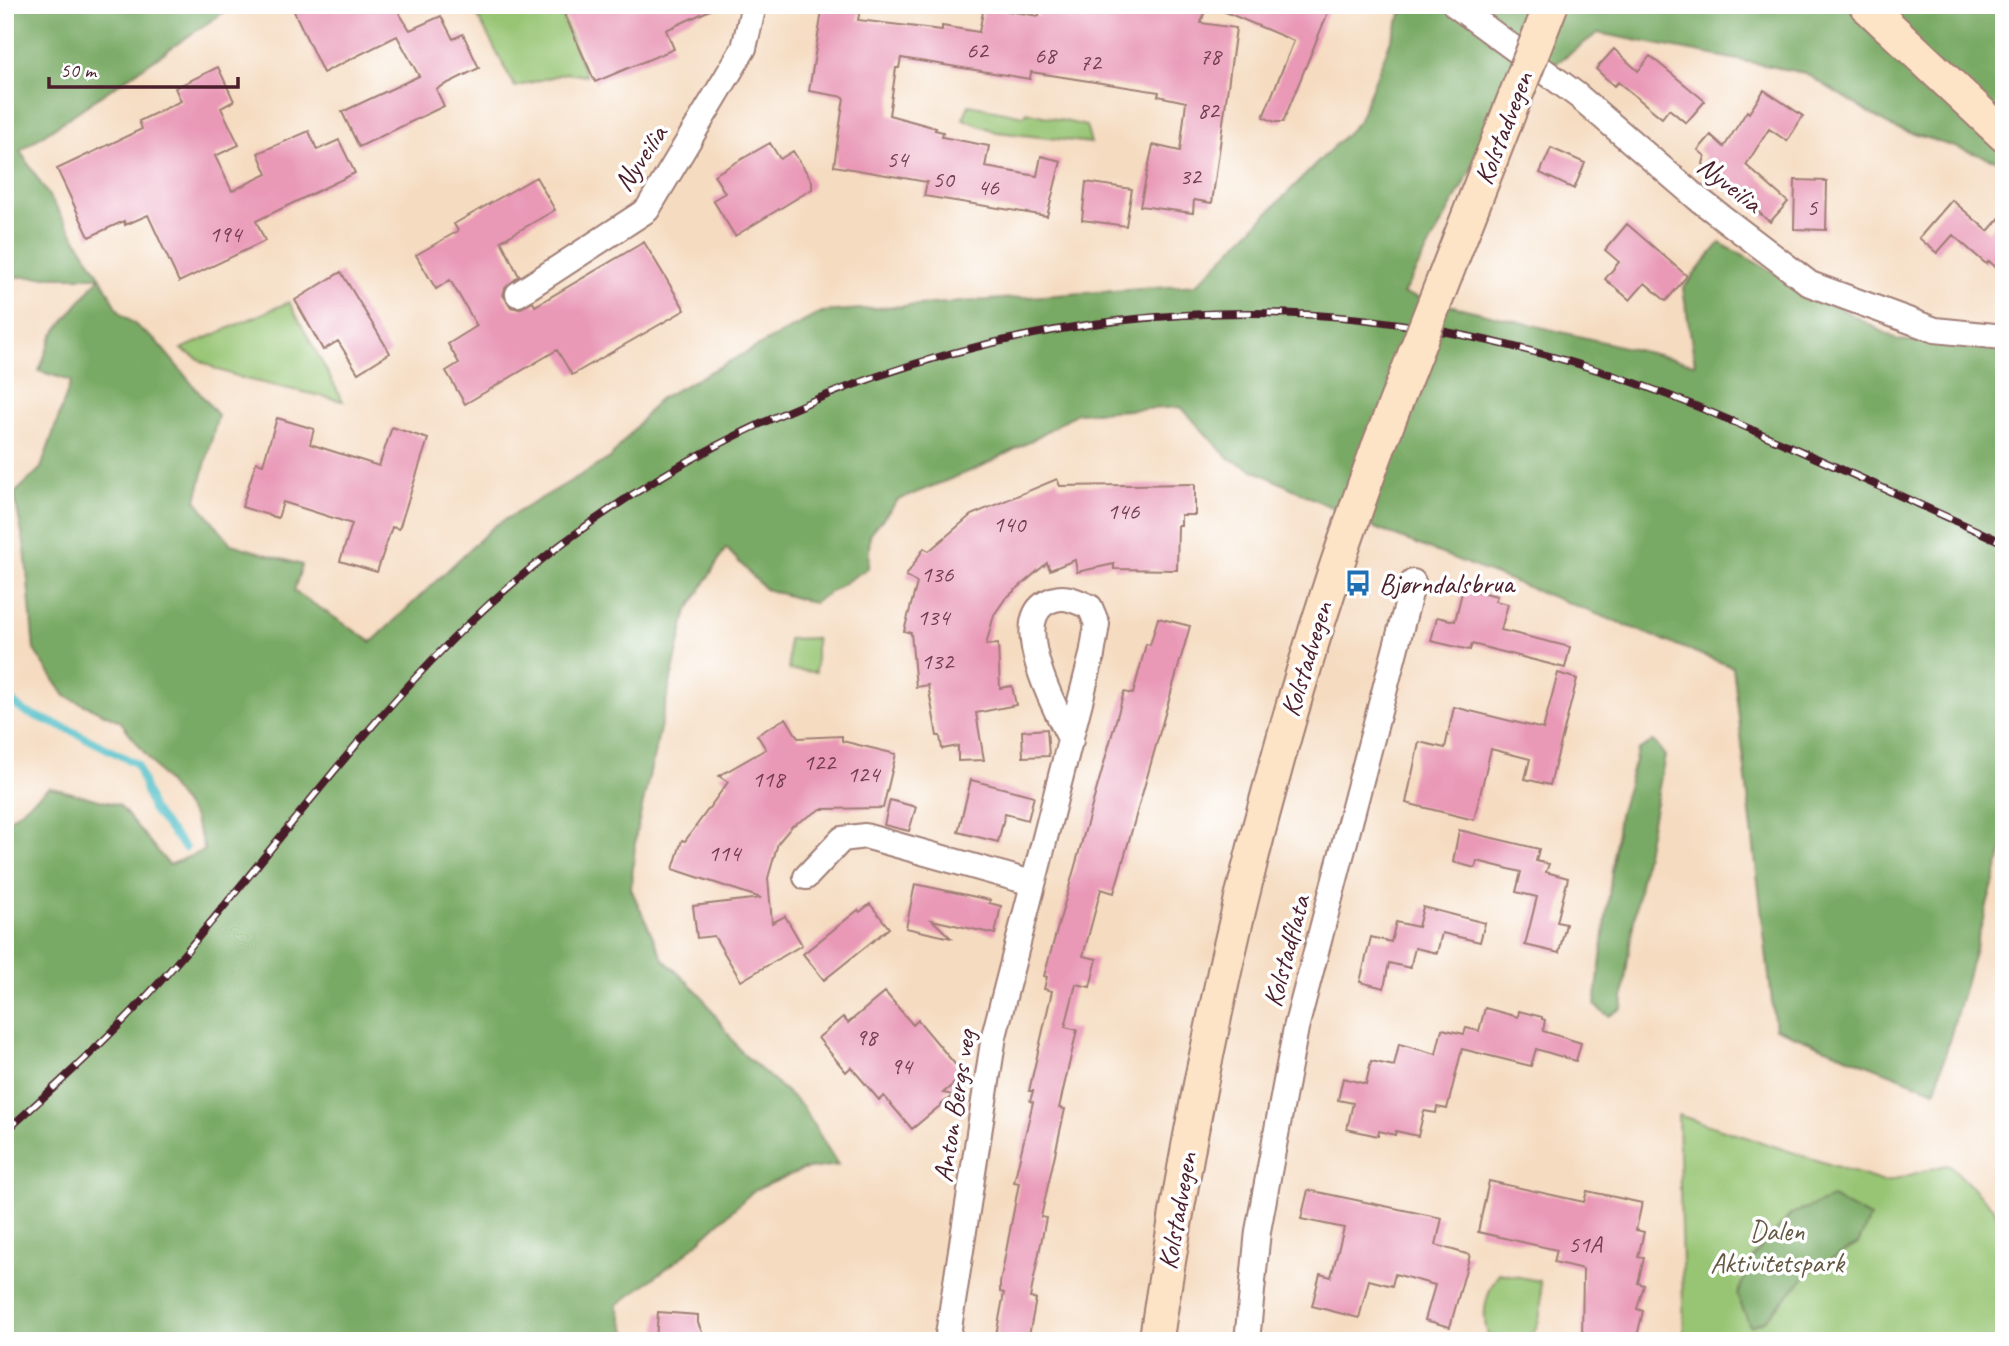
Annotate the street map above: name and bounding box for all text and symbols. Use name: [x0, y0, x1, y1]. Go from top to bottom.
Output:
house number: 62: [966, 35, 990, 65]
house number: 68: [1034, 40, 1058, 70]
house number: 78: [1199, 41, 1223, 71]
scale bar: [49, 46, 238, 90]
house number: 72: [1079, 47, 1103, 77]
text: 50 m: [60, 57, 98, 83]
street label: Kolstadvegen: [1465, 65, 1541, 189]
house number: 82: [1197, 95, 1221, 125]
street label: Nyveilia: [605, 117, 676, 198]
house number: 54: [886, 144, 910, 174]
street label: Nyveilia: [1691, 148, 1771, 221]
house number: 32: [1179, 161, 1203, 191]
house number: 50: [932, 164, 956, 194]
house number: 46: [977, 172, 1000, 202]
house number: 5: [1807, 192, 1819, 222]
house number: 194: [209, 219, 243, 249]
house number: 146: [1107, 496, 1140, 526]
house number: 140: [993, 509, 1027, 539]
house number: 136: [921, 559, 954, 589]
place label: Bjørndalsbrua: [1379, 566, 1516, 601]
bus stop icon: Bjørndalsbrua: [1343, 568, 1373, 598]
street label: Kolstadvegen: [1272, 596, 1340, 721]
house number: 134: [917, 602, 951, 632]
house number: 132: [921, 646, 955, 676]
house number: 122: [803, 747, 837, 777]
house number: 124: [847, 759, 881, 789]
house number: 118: [752, 764, 786, 794]
house number: 114: [708, 838, 742, 868]
street label: Kolstadflata: [1254, 890, 1318, 1011]
house number: 98: [855, 1022, 879, 1052]
street label: Anton Bergs veg: [925, 1026, 984, 1184]
house number: 94: [890, 1051, 914, 1081]
street label: Kolstadvegen: [1150, 1148, 1205, 1272]
park label: Dalen Aktivitetspark: [1710, 1213, 1846, 1280]
house number: 51A: [1568, 1229, 1603, 1259]

